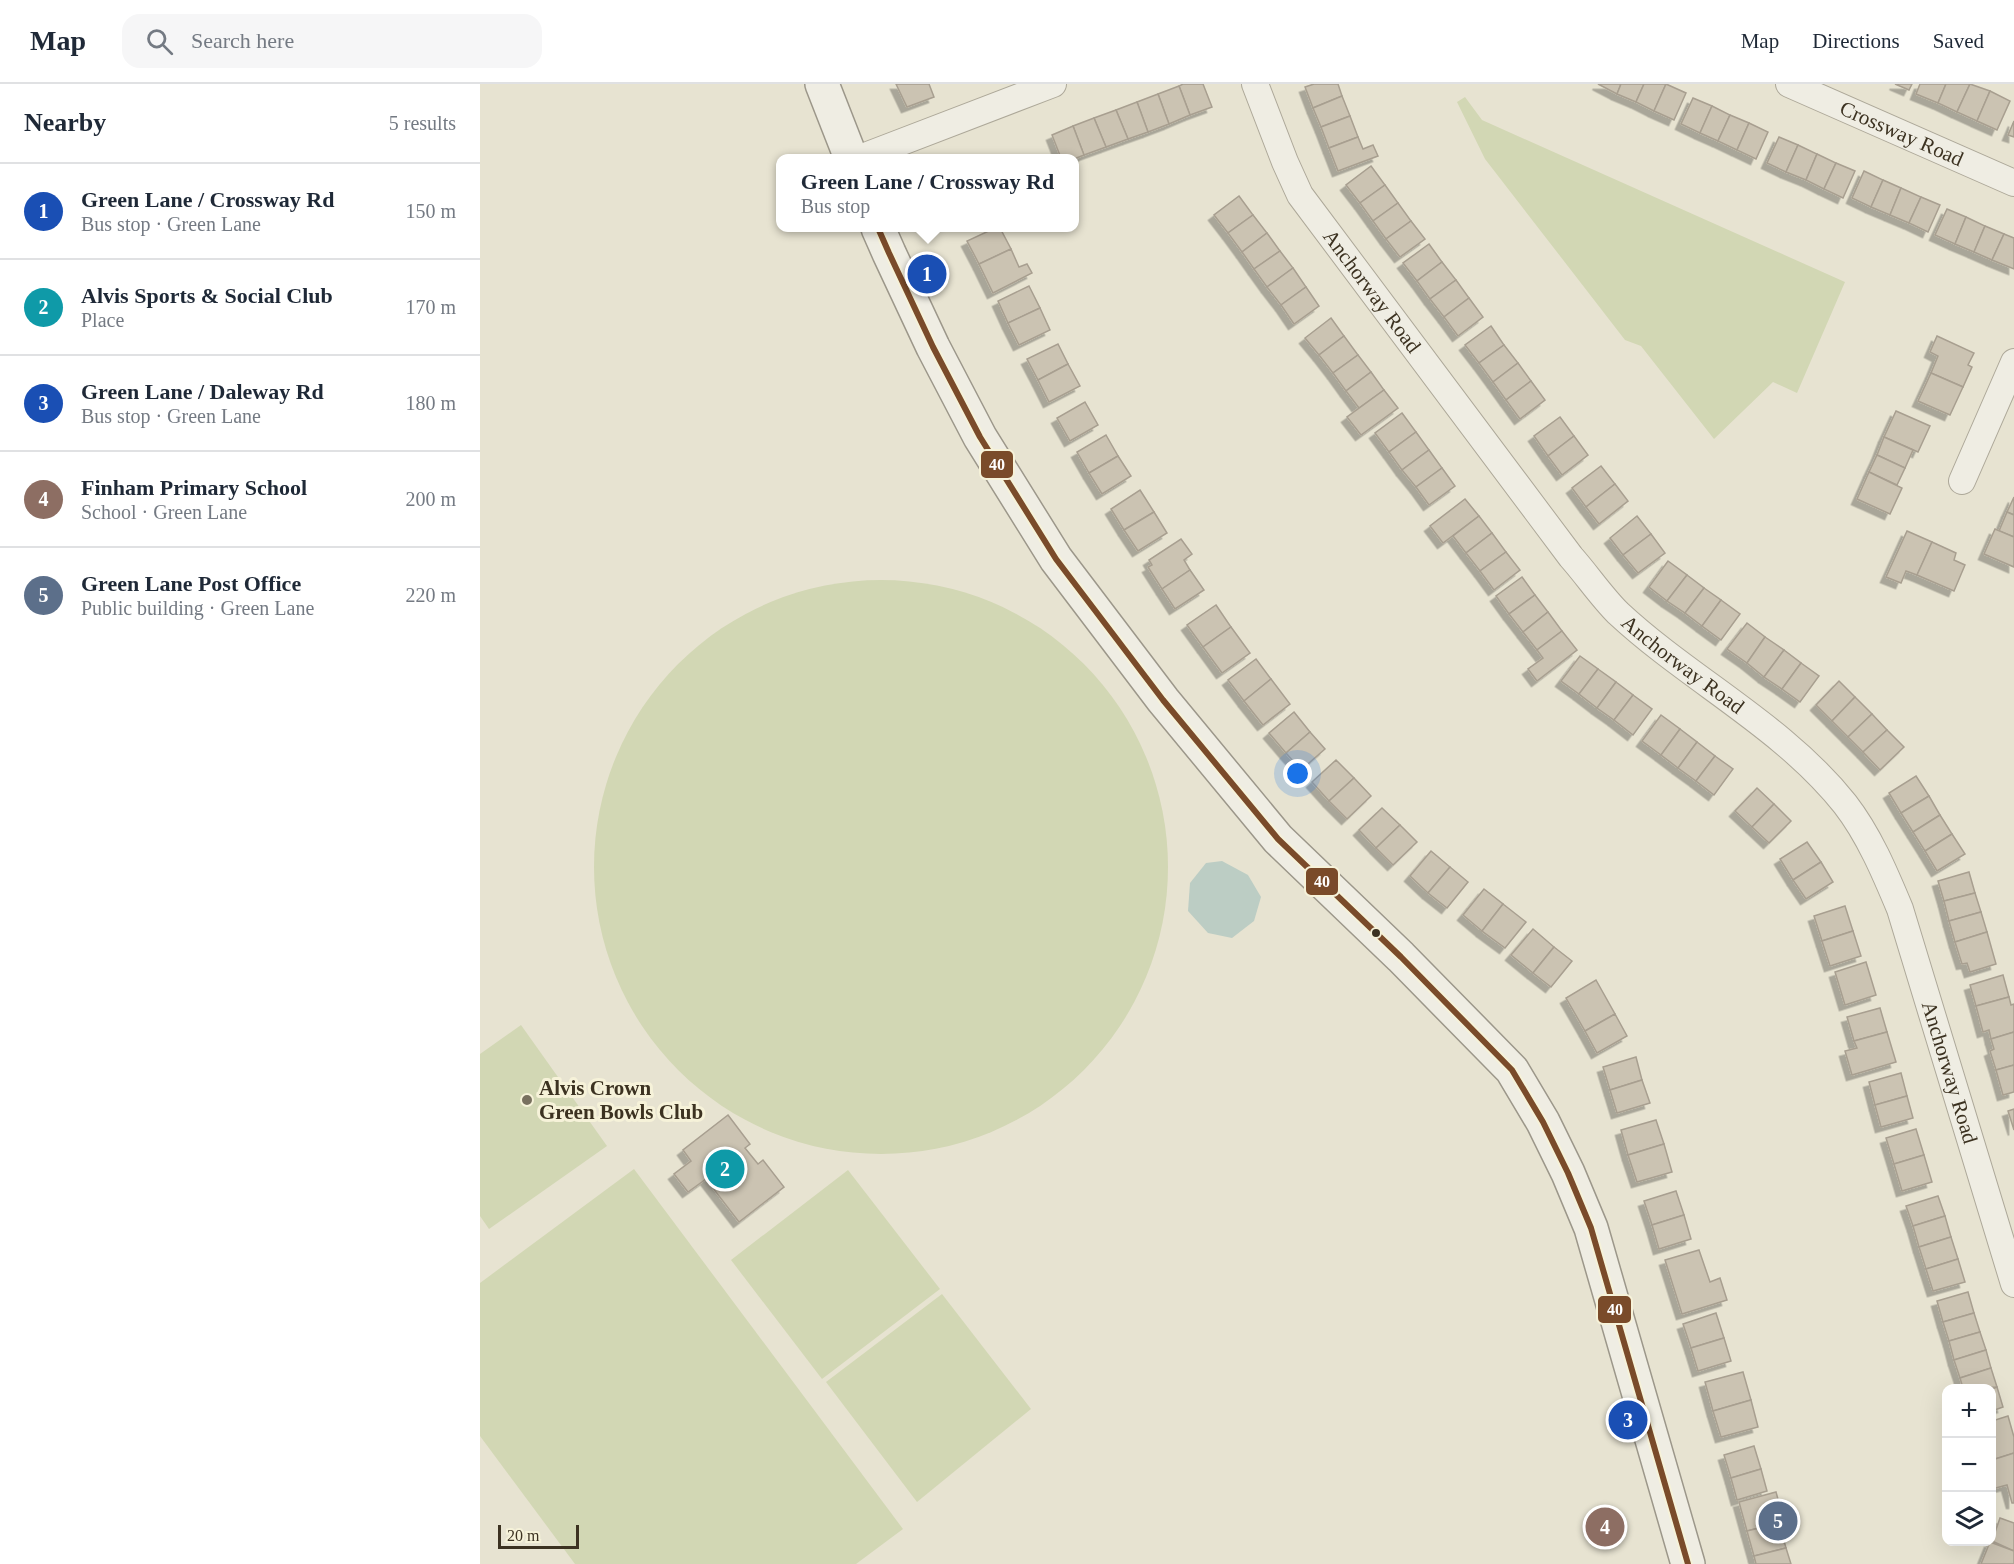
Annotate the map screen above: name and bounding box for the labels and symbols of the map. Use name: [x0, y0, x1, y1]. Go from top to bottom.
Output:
street label: Crossway Road: [1836, 96, 1968, 171]
street label: Anchorway Road: [1318, 225, 1426, 358]
pin: 1: [908, 252, 946, 297]
line badge: 40: [980, 450, 1014, 479]
text: 40: [989, 456, 1005, 473]
street label: Anchorway Road: [1617, 610, 1749, 719]
your location: [1283, 759, 1312, 788]
line badge: 40: [1305, 867, 1339, 896]
text: 40: [1314, 873, 1330, 890]
unlabelled marker: [1370, 927, 1382, 939]
street label: Anchorway Road: [1917, 998, 1983, 1147]
place label: Alvis Crown Green Bowls Club: [539, 1076, 703, 1124]
marker: Alvis Crown Green Bowls Club: [520, 1093, 534, 1107]
pin: 2: [706, 1146, 744, 1192]
line badge: 40: [1597, 1295, 1632, 1324]
text: 40: [1607, 1301, 1623, 1318]
pin: 3: [1608, 1398, 1648, 1442]
pin: 5: [1758, 1498, 1798, 1544]
pin: 4: [1586, 1504, 1624, 1550]
scale bar: [498, 1522, 579, 1550]

